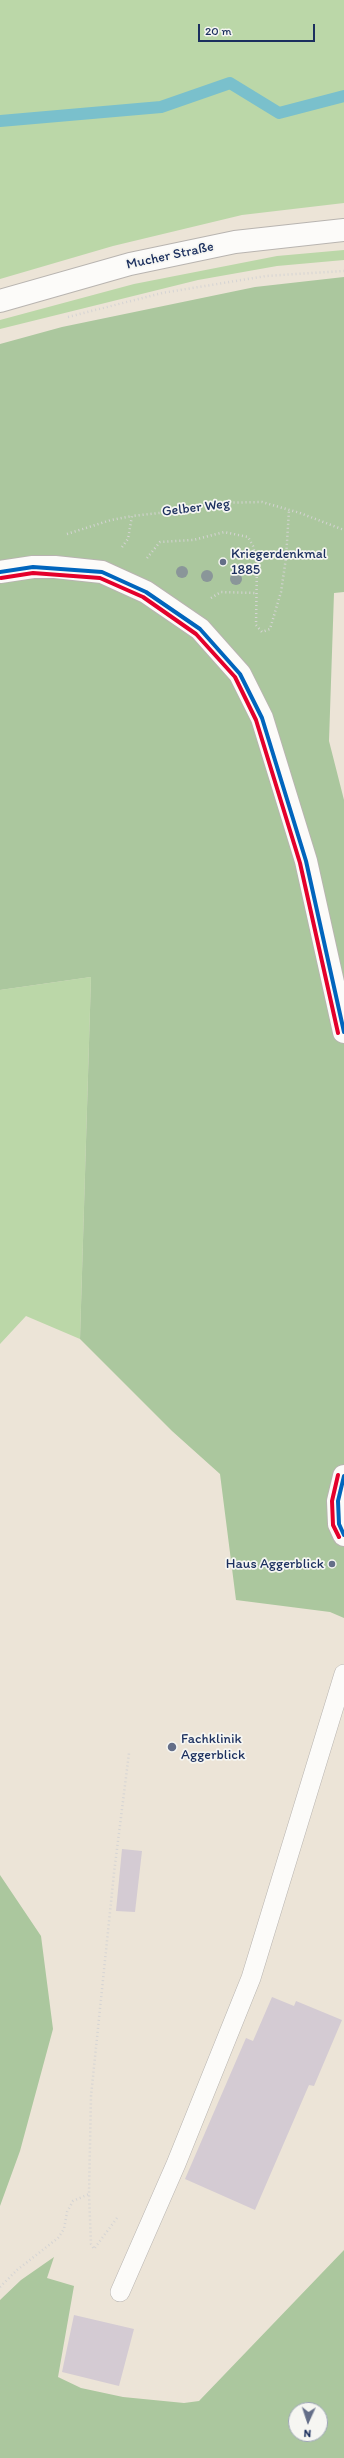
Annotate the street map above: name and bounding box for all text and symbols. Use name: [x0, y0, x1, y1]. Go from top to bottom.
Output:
scale bar: [200, 16, 317, 42]
text: 20 m: [205, 24, 232, 38]
street label: Mucher Straße: [125, 239, 215, 273]
street label: Gelber Weg: [161, 496, 231, 520]
place label: Kriegerdenkmal 1885: [231, 546, 327, 578]
marker: Kriegerdenkmal 1885: [218, 557, 228, 567]
place label: Haus Aggerblick: [226, 1556, 324, 1572]
marker: Haus Aggerblick: [327, 1559, 337, 1569]
place label: Fachklinik Aggerblick: [181, 1731, 245, 1764]
marker: Fachklinik Aggerblick: [166, 1741, 178, 1753]
north arrow: [288, 2402, 328, 2442]
text: N: [303, 2427, 311, 2440]

